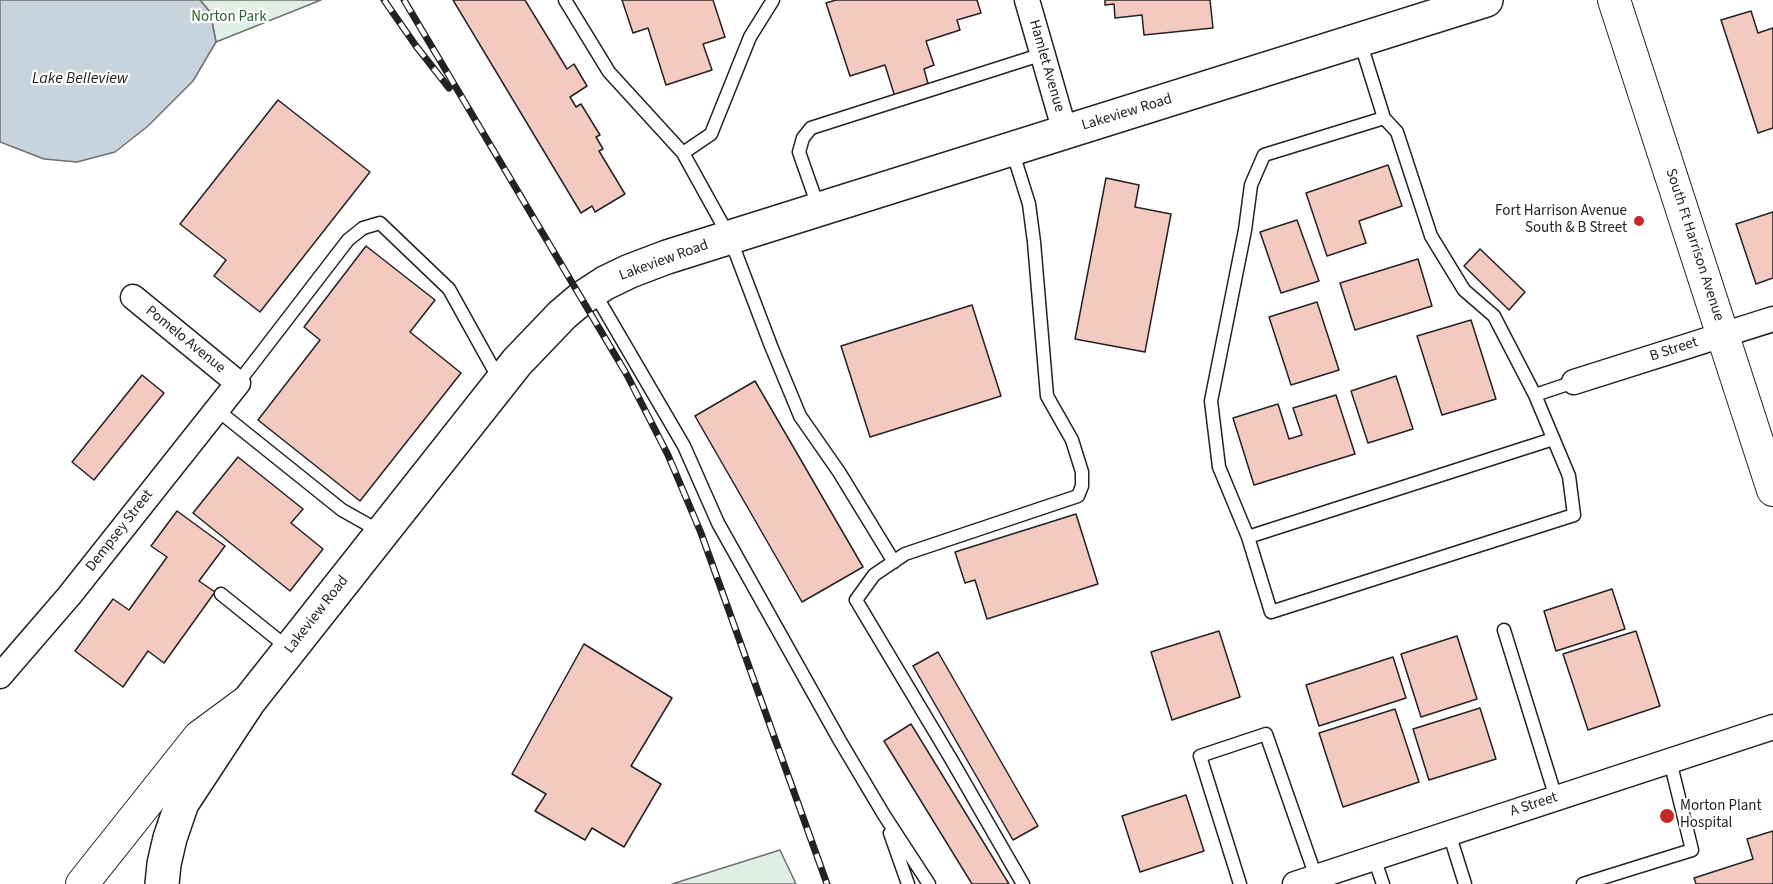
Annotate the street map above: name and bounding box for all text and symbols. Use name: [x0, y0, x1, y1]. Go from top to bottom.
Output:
park label: Norton Park: [191, 9, 267, 27]
street label: Hamlet Avenue: [1024, 18, 1068, 114]
water label: Lake Belleview: [32, 69, 128, 89]
street label: Lakeview Road: [1080, 91, 1174, 135]
street label: South Ft Harrison Avenue: [1661, 167, 1727, 323]
place label: Fort Harrison Avenue South & B Street: [1495, 203, 1627, 238]
marker: Fort Harrison Avenue South & B Street: [1632, 214, 1646, 228]
street label: Lakeview Road: [617, 237, 711, 285]
street label: Pomelo Avenue: [142, 302, 228, 378]
street label: B Street: [1648, 334, 1700, 366]
street label: Dempsey Street: [83, 487, 157, 575]
street label: Lakeview Road: [281, 573, 353, 657]
street label: A Street: [1508, 789, 1560, 821]
place label: Morton Plant Hospital: [1680, 798, 1762, 833]
marker: Morton Plant Hospital: [1658, 807, 1676, 825]

